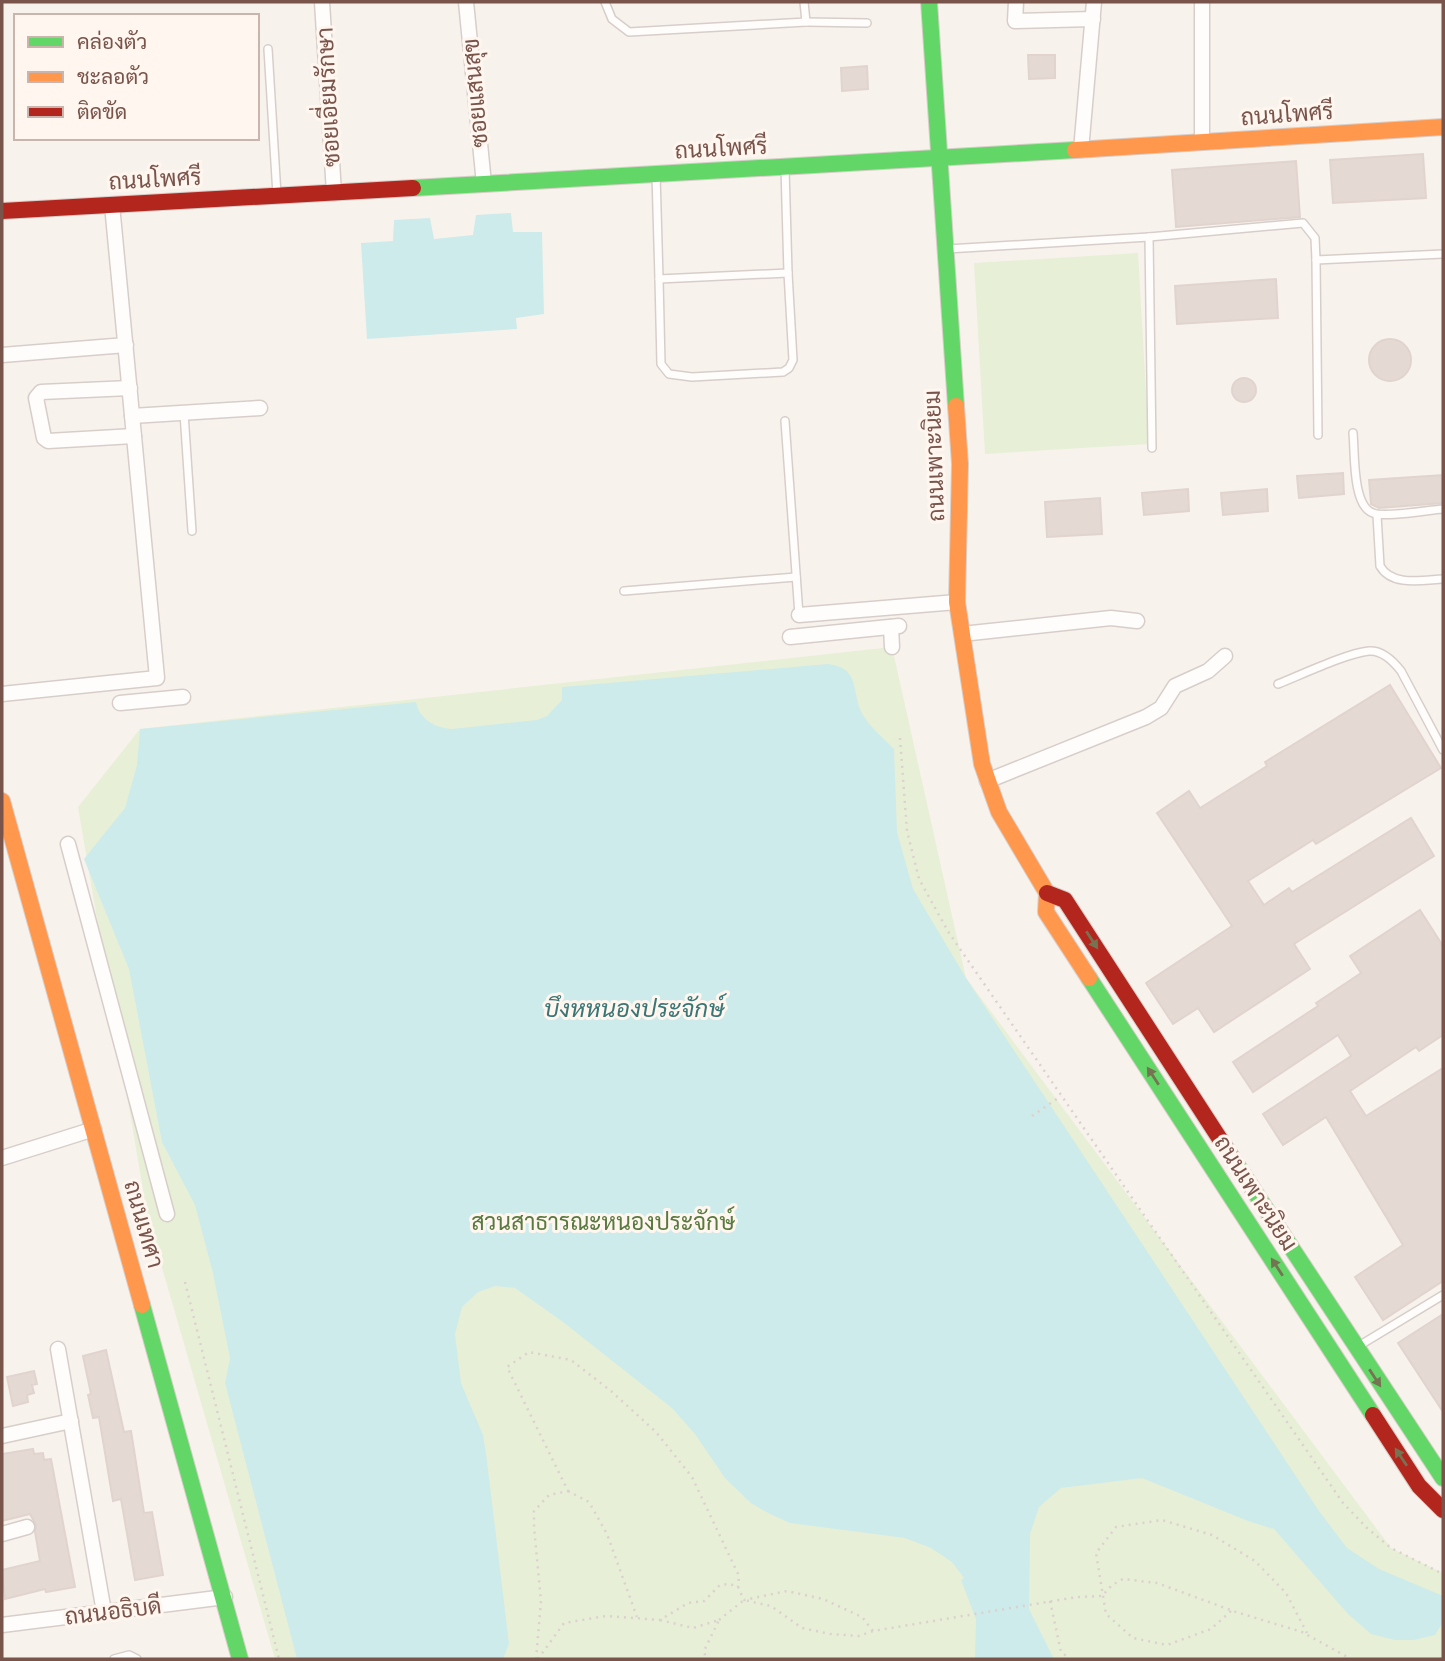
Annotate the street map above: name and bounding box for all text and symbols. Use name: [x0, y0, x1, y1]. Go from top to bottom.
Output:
legend: [14, 14, 259, 140]
street label: ซอยเอี่ยมรักษา: [303, 26, 349, 168]
text: คล่องตัว: [77, 30, 147, 57]
street label: ซอยแสนสุข: [458, 37, 497, 148]
text: ชะลอตัว: [77, 65, 149, 92]
street label: ถนนโพศรี: [1240, 95, 1335, 134]
text: ติดขัด: [77, 100, 127, 127]
street label: ถนนโพศรี: [674, 130, 768, 167]
street label: ถนนโพศรี: [108, 161, 202, 198]
street label: ถนนเพาะนิยม: [918, 390, 953, 522]
one-way arrow: [1085, 931, 1098, 950]
water label: บึงหหนองประจักษ์: [544, 993, 727, 1026]
one-way arrow: [1146, 1067, 1160, 1085]
street label: ถนนเพาะนิยม: [1206, 1130, 1304, 1257]
street label: ถนนเทศา: [115, 1177, 168, 1272]
park label: สวนสาธารณะหนองประจักษ์: [471, 1206, 735, 1239]
one-way arrow: [1270, 1257, 1283, 1276]
one-way arrow: [1369, 1368, 1382, 1387]
one-way arrow: [1394, 1448, 1408, 1466]
street label: ถนนอธิบดี: [63, 1590, 163, 1634]

